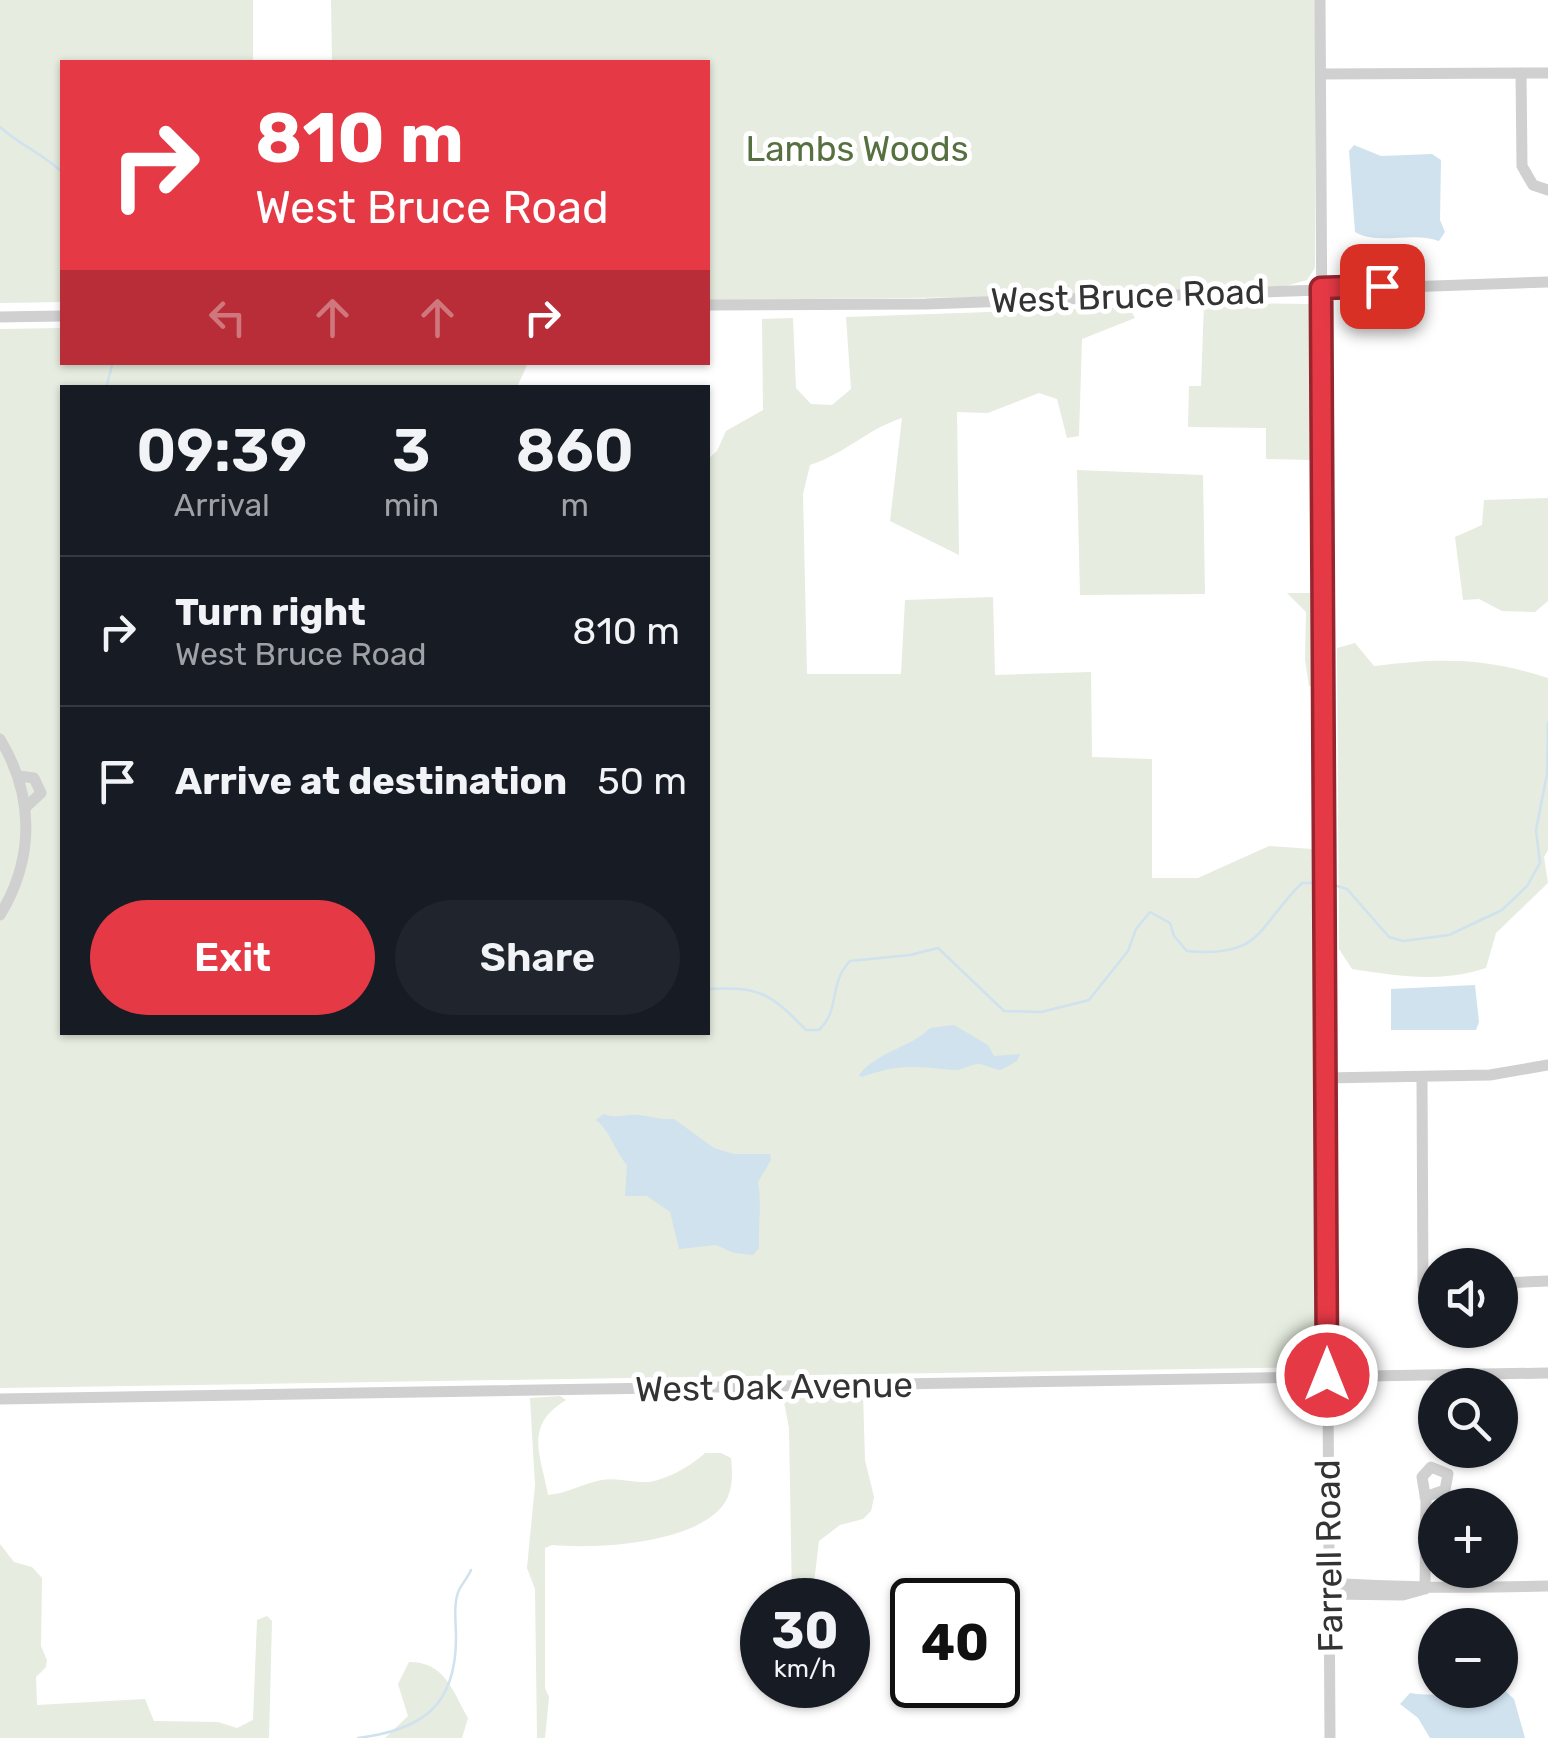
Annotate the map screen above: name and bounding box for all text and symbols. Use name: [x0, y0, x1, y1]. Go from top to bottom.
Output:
text: 810 m: [255, 97, 464, 180]
icon: right: [90, 100, 220, 230]
park label: Lambs Woods: [746, 128, 968, 170]
text: West Bruce Road: [255, 181, 609, 234]
pin: [1340, 244, 1425, 329]
icon: arrive: [1355, 259, 1410, 314]
street label: West Bruce Road: [990, 270, 1266, 322]
icon: left: [200, 290, 255, 345]
icon: ahead: [305, 290, 360, 345]
icon: ahead: [410, 290, 465, 345]
icon: right: [515, 290, 570, 345]
text: 09:39: [136, 415, 307, 486]
text: 3: [392, 415, 431, 486]
text: 860: [515, 415, 634, 486]
text: Arrival: [174, 486, 270, 524]
text: min: [384, 486, 439, 524]
text: m: [560, 486, 589, 524]
text: Turn right: [175, 589, 366, 635]
icon: right: [90, 604, 145, 659]
text: 810 m: [572, 608, 680, 654]
text: West Bruce Road: [175, 635, 427, 673]
icon: arrive: [90, 754, 145, 809]
text: Arrive at destination: [175, 758, 567, 804]
text: 50 m: [597, 758, 687, 804]
button: Exit: [90, 900, 375, 1015]
button: Share: [395, 900, 680, 1015]
map controls: [1418, 1248, 1518, 1708]
button: sound: [1418, 1248, 1518, 1348]
position arrow: [1275, 1323, 1379, 1427]
street label: West Oak Avenue: [635, 1364, 913, 1410]
button: search: [1418, 1368, 1518, 1468]
street label: Farrell Road: [1306, 1459, 1352, 1653]
button: +: [1418, 1488, 1518, 1588]
speed limit sign: 40: [890, 1578, 1020, 1708]
text: 30: [772, 1601, 838, 1661]
button: −: [1418, 1608, 1518, 1708]
text: km/h: [774, 1654, 836, 1683]

